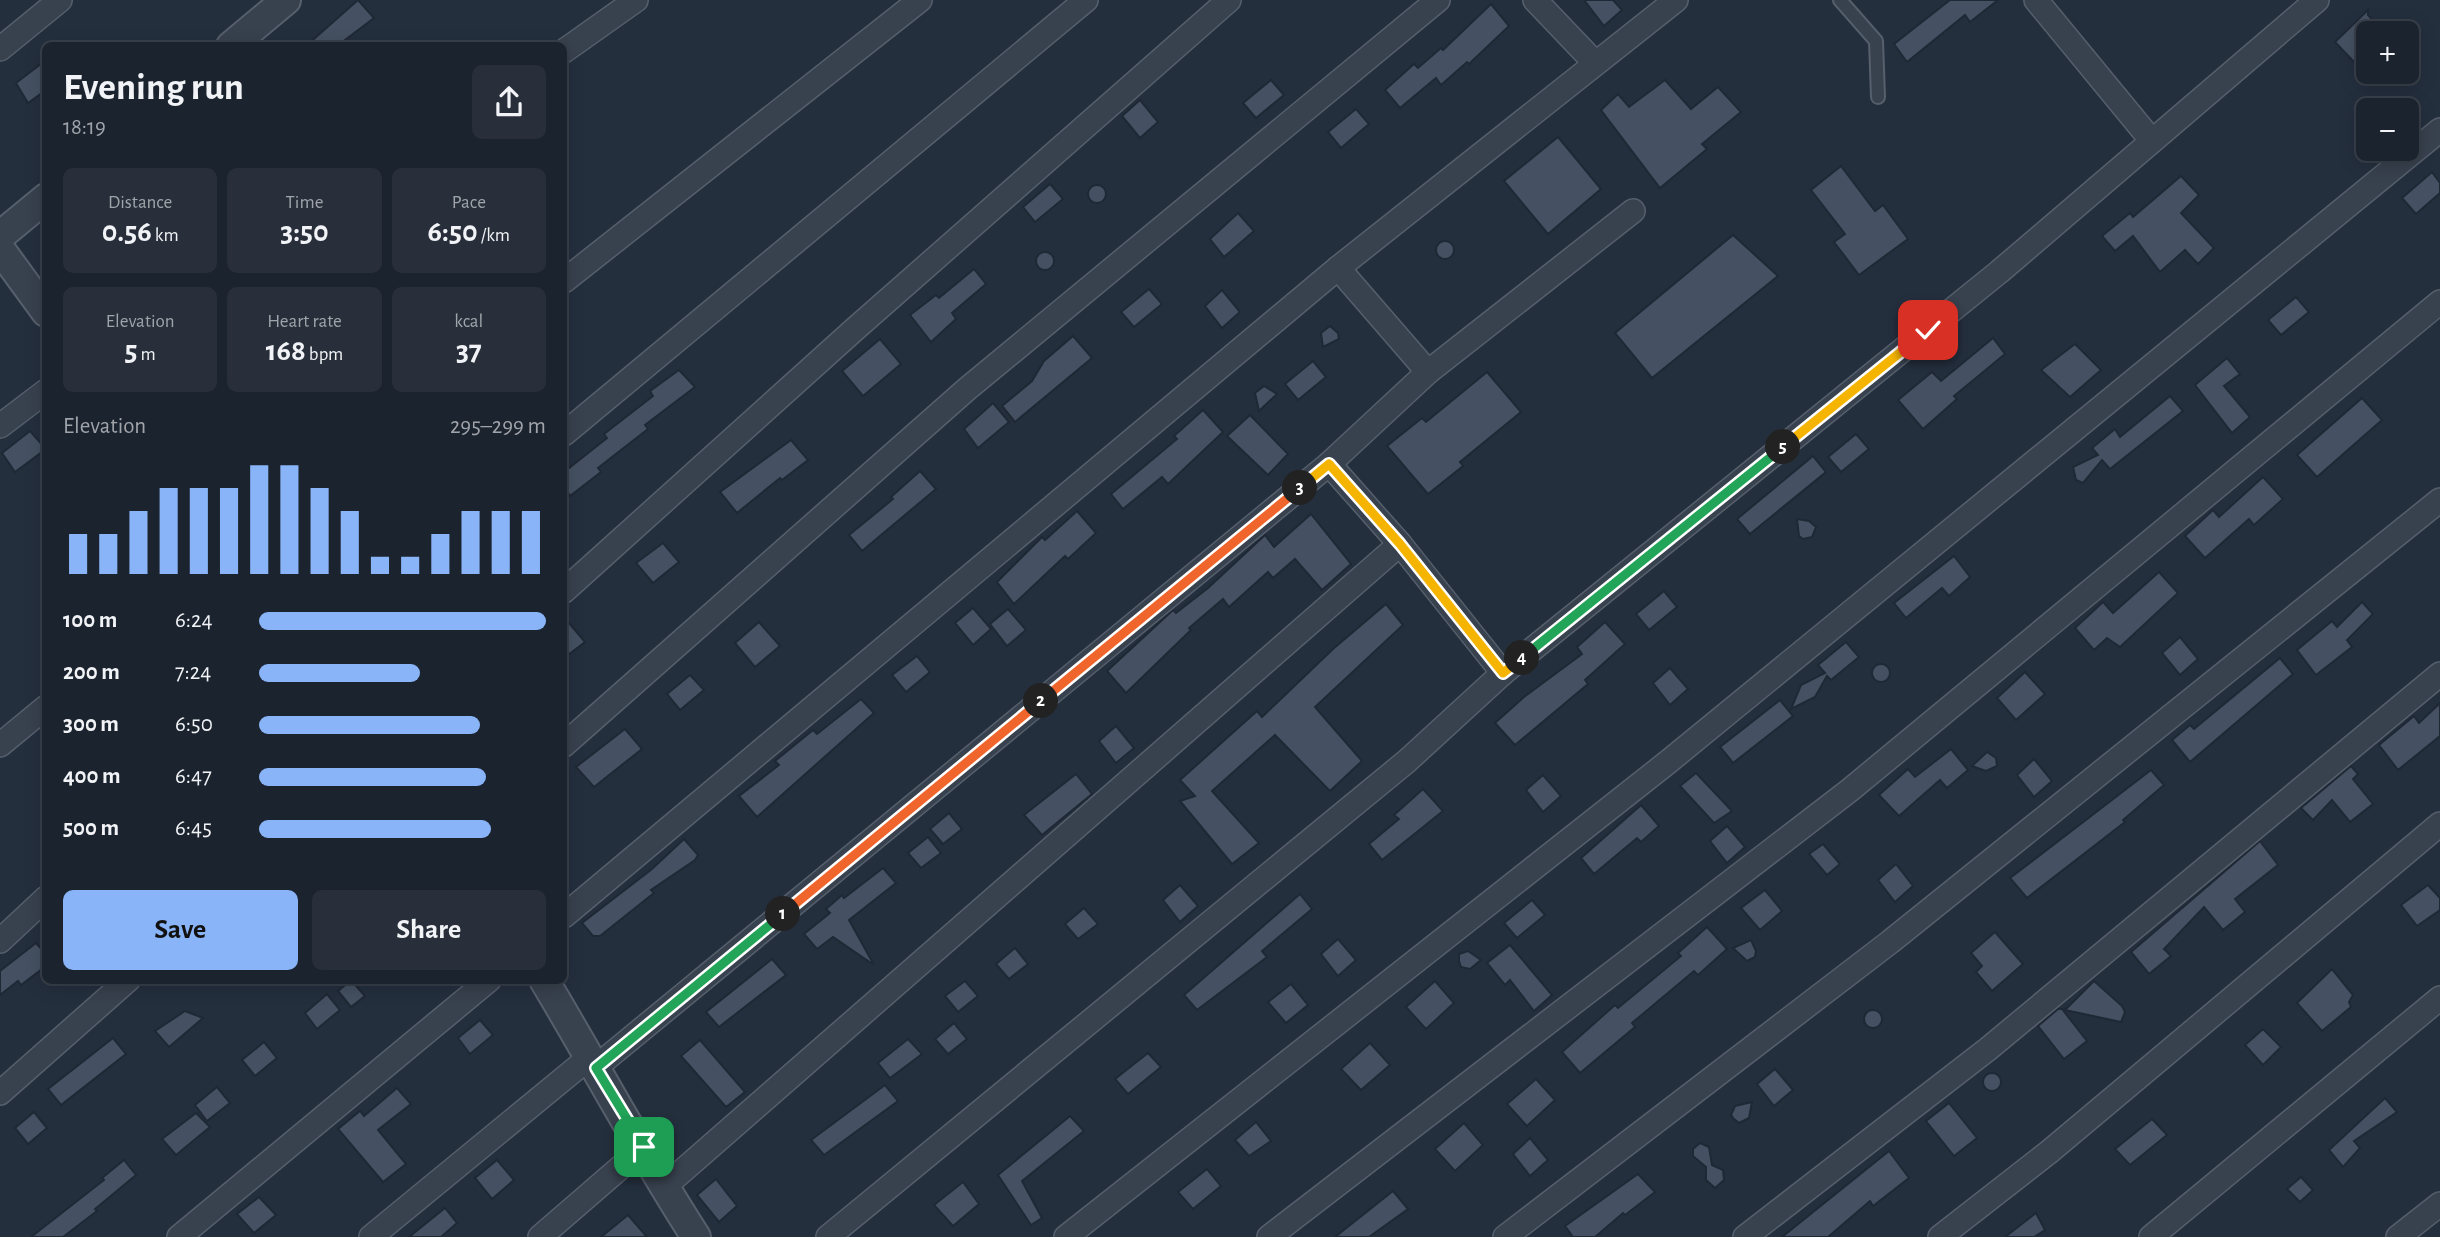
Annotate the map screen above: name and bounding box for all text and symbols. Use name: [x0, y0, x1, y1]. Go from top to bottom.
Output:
map controls: [2356, 21, 2419, 161]
button: +: [2356, 21, 2419, 84]
button: share: [472, 65, 546, 139]
text: Evening run: [63, 69, 244, 107]
button: −: [2356, 98, 2419, 161]
text: 18:19: [63, 116, 106, 139]
text: Distance: [108, 193, 172, 212]
text: Time: [286, 193, 323, 212]
text: Pace: [452, 193, 486, 212]
text: 0.56: [102, 217, 152, 247]
text: 3:50: [280, 217, 329, 247]
text: 6:50: [428, 217, 478, 247]
text: km: [152, 226, 179, 245]
text: /km: [478, 226, 510, 245]
pin: [1898, 300, 1958, 360]
icon: check: [1909, 311, 1947, 349]
text: Elevation: [106, 312, 175, 331]
text: Heart rate: [267, 312, 342, 331]
text: kcal: [454, 312, 483, 331]
text: 5: [125, 336, 137, 366]
text: 168: [266, 336, 306, 366]
text: 37: [456, 336, 482, 366]
text: m: [137, 345, 156, 364]
text: bpm: [306, 345, 343, 364]
text: Elevation: [63, 415, 146, 438]
text: 295–299 m: [450, 415, 546, 438]
pin: 5: [1766, 430, 1800, 464]
text: 5: [1778, 437, 1787, 456]
pin: 3: [1282, 470, 1318, 505]
text: 3: [1295, 478, 1304, 497]
text: 100 m: [63, 609, 117, 632]
text: 6:24: [175, 609, 213, 632]
pin: 4: [1504, 640, 1540, 676]
text: 4: [1517, 648, 1526, 667]
text: 200 m: [63, 661, 120, 684]
text: 7:24: [175, 661, 211, 684]
pin: 2: [1024, 684, 1058, 718]
text: 2: [1036, 691, 1045, 710]
text: 300 m: [63, 713, 119, 736]
text: 6:50: [175, 713, 213, 736]
text: 400 m: [63, 765, 121, 788]
text: 6:47: [175, 765, 212, 788]
text: 500 m: [63, 817, 119, 840]
text: 6:45: [175, 817, 212, 840]
button: Save: [63, 890, 298, 970]
button: Share: [312, 890, 546, 970]
pin: 1: [766, 897, 800, 932]
text: 1: [779, 904, 786, 923]
pin: [614, 1117, 674, 1177]
icon: arrive: [625, 1128, 663, 1166]

